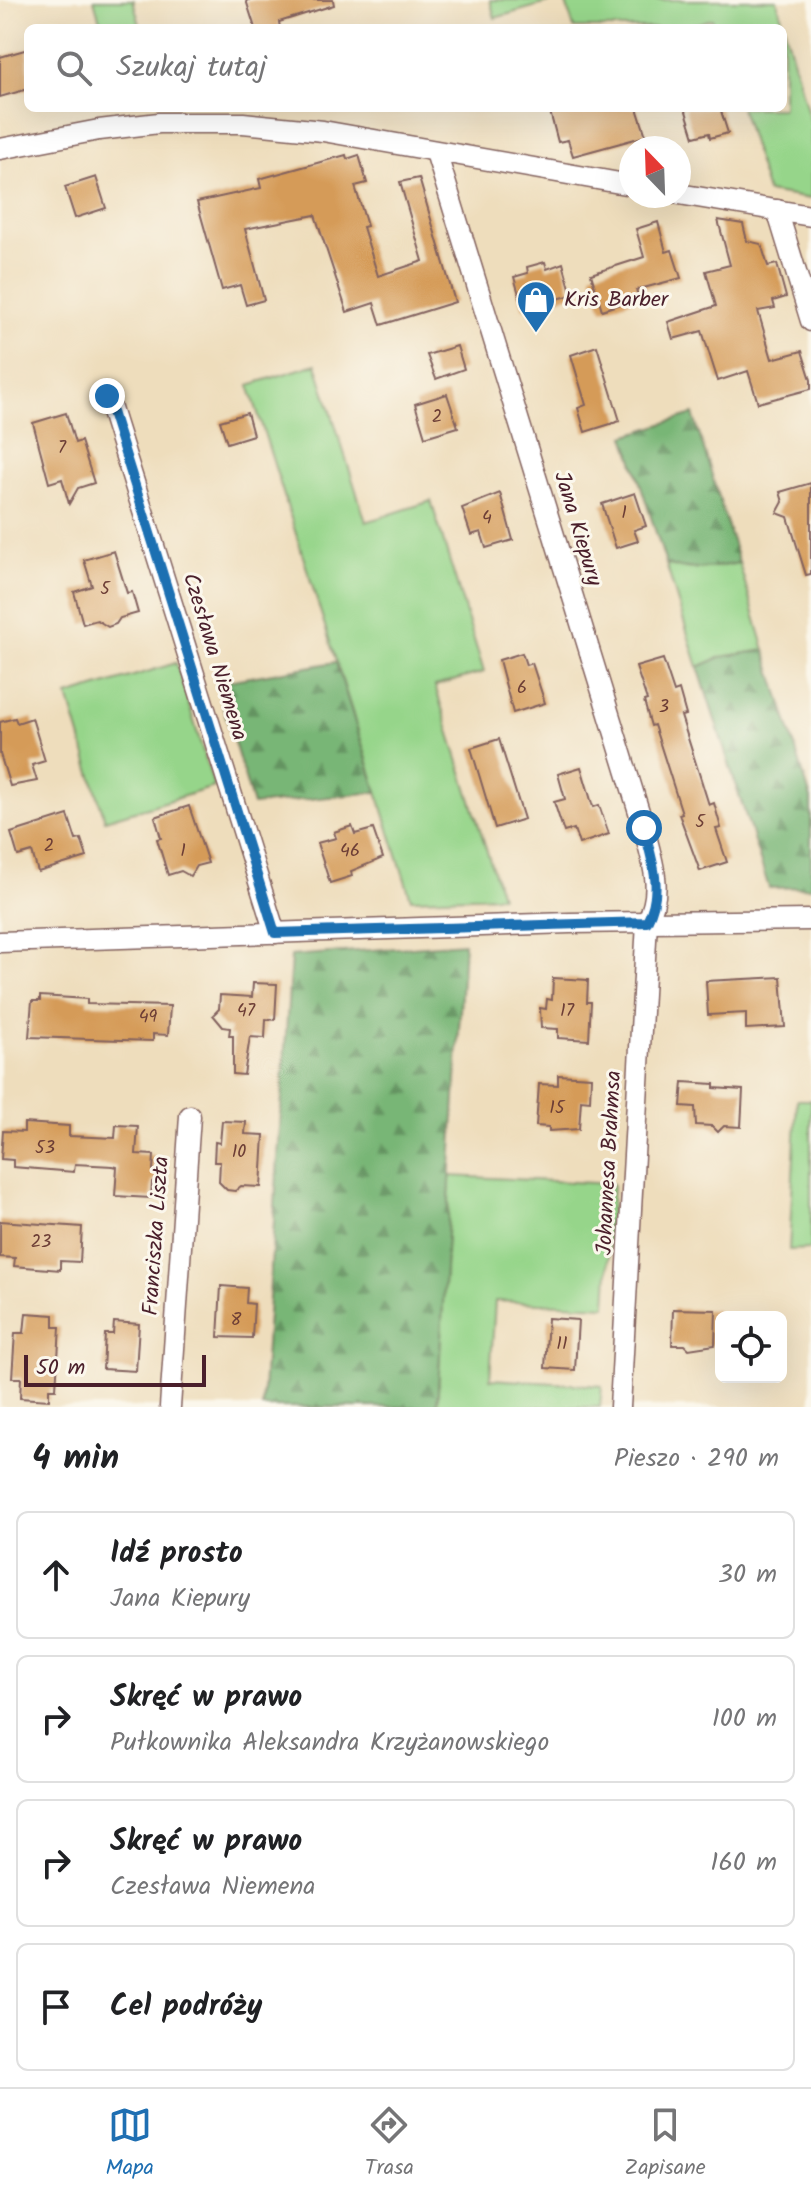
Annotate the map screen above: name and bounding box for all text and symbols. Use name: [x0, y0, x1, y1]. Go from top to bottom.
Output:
search box: [24, 24, 787, 112]
text: Szukaj tutaj: [116, 44, 267, 92]
icon: search: [52, 46, 96, 90]
north arrow: [619, 136, 691, 208]
shop icon: Kris Barber: [515, 279, 557, 334]
place label: Kris Barber: [564, 283, 670, 318]
route end: [89, 378, 125, 414]
house number: 2: [432, 403, 442, 432]
house number: 7: [58, 434, 67, 463]
street label: Jana Kiepury: [543, 467, 611, 591]
house number: 1: [621, 499, 627, 528]
house number: 4: [482, 504, 492, 533]
street label: Czesława Niemena: [172, 569, 256, 745]
house number: 5: [100, 575, 111, 604]
house number: 6: [517, 674, 527, 703]
house number: 3: [659, 693, 669, 722]
house number: 5: [695, 808, 706, 837]
route start: [626, 810, 662, 846]
house number: 2: [44, 832, 54, 861]
house number: 1: [180, 837, 186, 866]
house number: 46: [340, 837, 360, 866]
house number: 47: [237, 997, 256, 1026]
house number: 17: [560, 997, 575, 1026]
house number: 49: [139, 1003, 158, 1032]
street label: Johannesa Brahmsa: [588, 1070, 632, 1256]
house number: 15: [549, 1094, 566, 1123]
house number: 53: [35, 1134, 55, 1163]
house number: 10: [232, 1138, 246, 1167]
street label: Franciszka Liszta: [134, 1155, 180, 1317]
house number: 23: [31, 1228, 51, 1257]
house number: 8: [231, 1306, 242, 1335]
map controls: [715, 1311, 787, 1383]
button: locate: [715, 1311, 787, 1383]
house number: 11: [556, 1330, 568, 1359]
scale bar: [24, 1351, 206, 1387]
text: 50 m: [36, 1351, 85, 1386]
text: 4 min: [32, 1432, 119, 1486]
text: Pieszo · 290 m: [614, 1438, 779, 1480]
text: Idź prosto: [110, 1530, 243, 1578]
icon: ahead: [34, 1553, 78, 1597]
text: 30 m: [718, 1554, 777, 1596]
text: Jana Kiepury: [110, 1578, 250, 1620]
text: Skręć w prawo: [110, 1674, 302, 1722]
icon: right: [34, 1697, 78, 1741]
text: 100 m: [712, 1698, 777, 1740]
text: Pułkownika Aleksandra Krzyżanowskiego: [110, 1722, 549, 1764]
text: Skręć w prawo: [110, 1818, 302, 1866]
icon: right: [34, 1841, 78, 1885]
text: 160 m: [710, 1842, 777, 1884]
text: Czesława Niemena: [110, 1866, 315, 1908]
text: Cel podróży: [110, 1983, 262, 2031]
icon: arrive: [34, 1985, 78, 2029]
tab: Mapa: [105, 2103, 154, 2186]
tab: Trasa: [365, 2103, 414, 2186]
tab: Zapisane: [625, 2103, 706, 2186]

